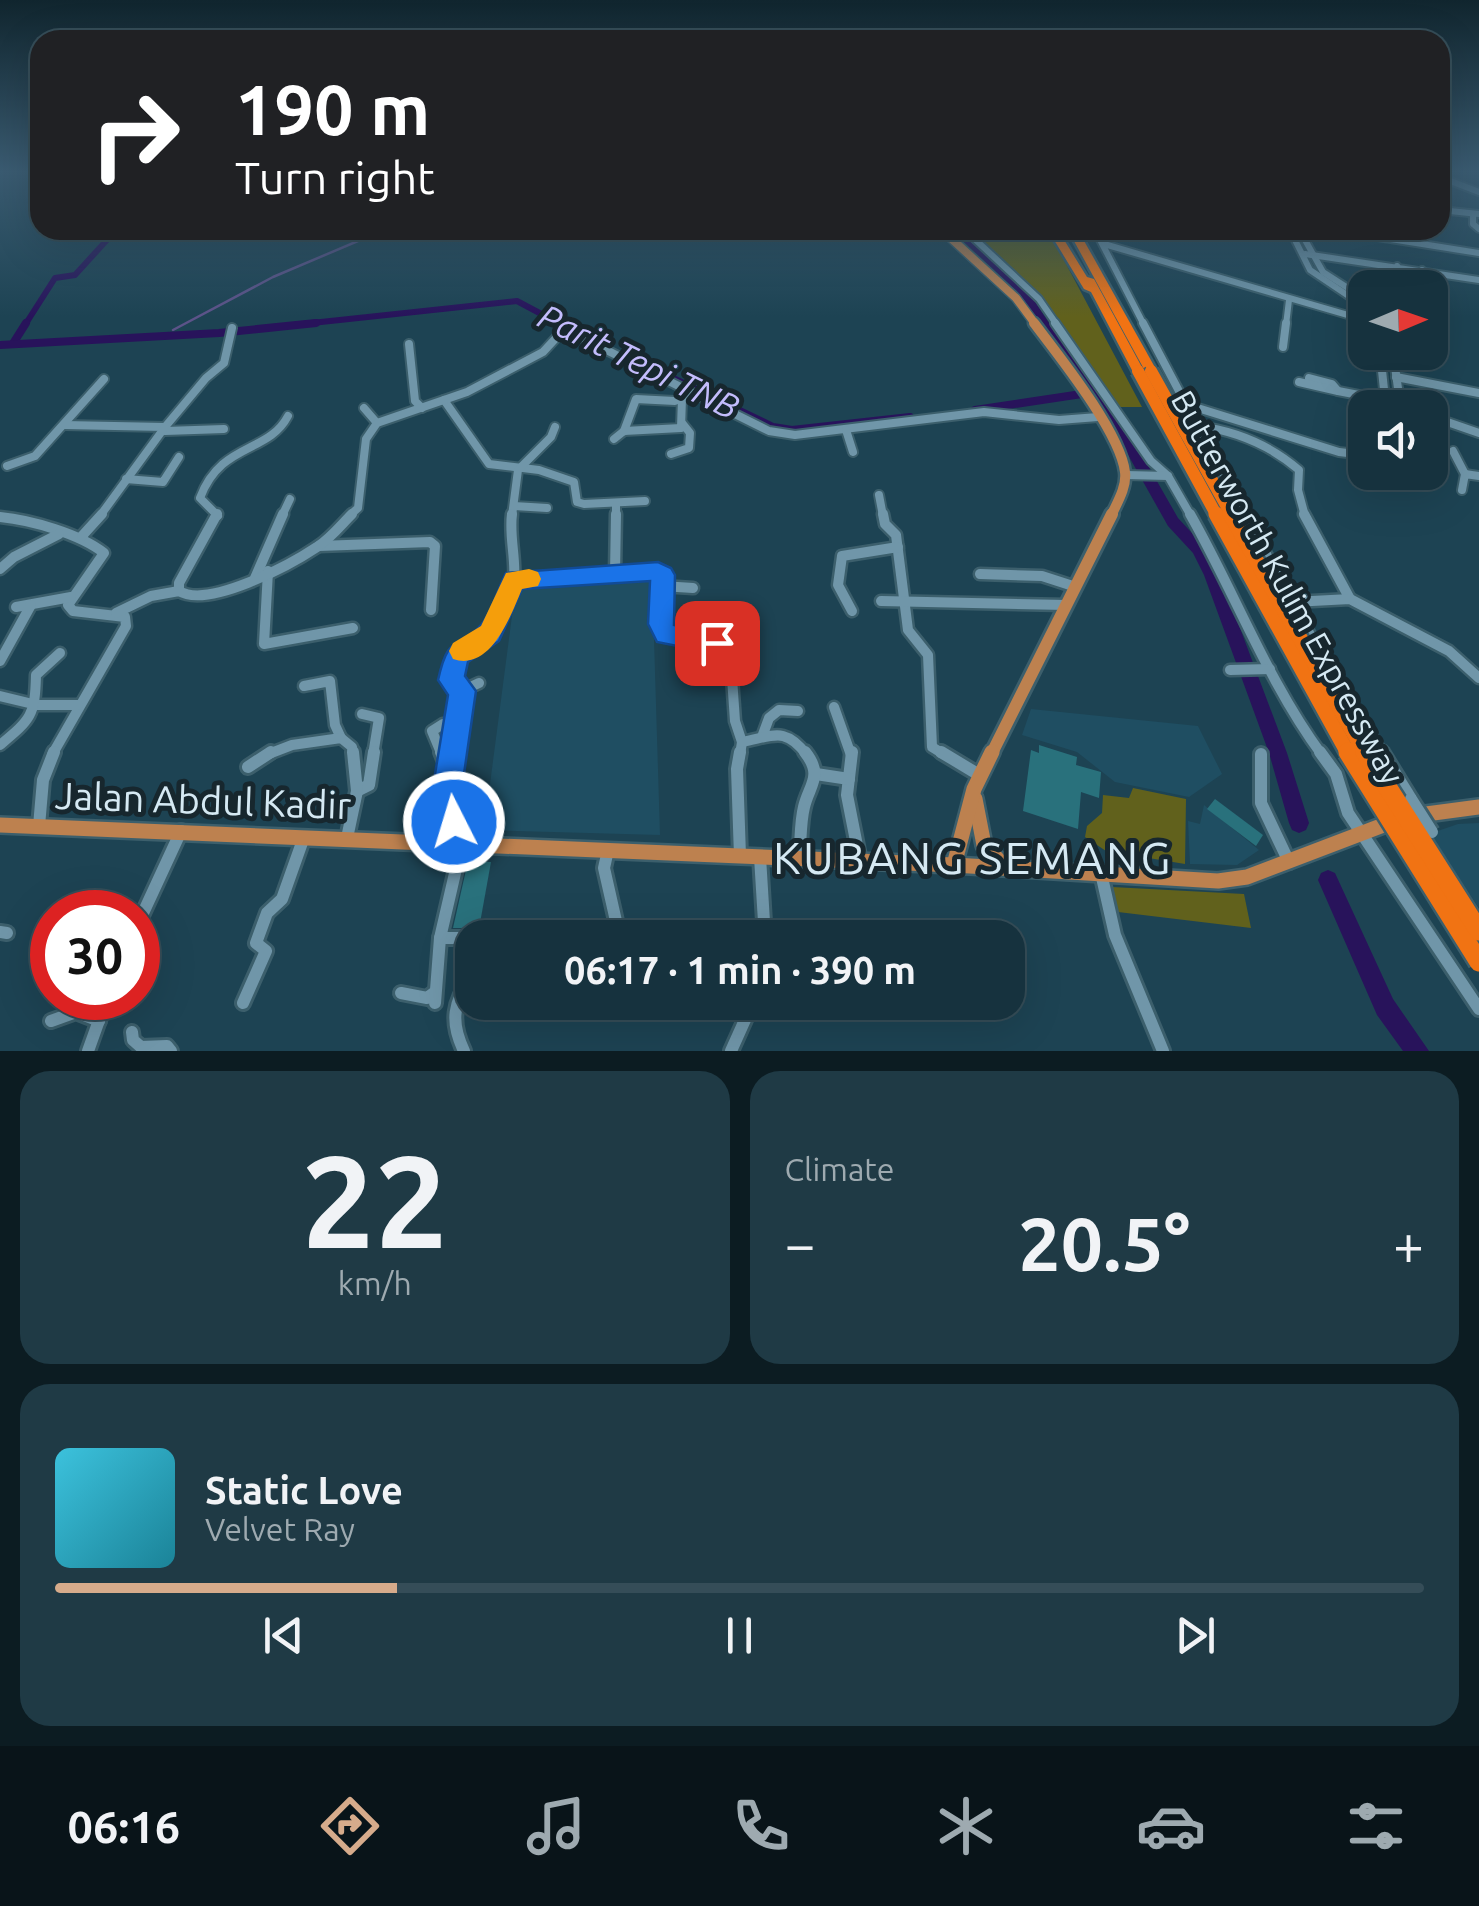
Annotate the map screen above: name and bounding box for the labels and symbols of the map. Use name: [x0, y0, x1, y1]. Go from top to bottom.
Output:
north arrow: [1348, 270, 1448, 370]
water label: Parit Tepi TNB: [532, 295, 746, 427]
street label: Butterworth Kulim Expressway: [1165, 384, 1411, 790]
pin: [675, 601, 760, 686]
position arrow: [402, 770, 506, 874]
street label: Jalan Abdul Kadir: [54, 774, 352, 826]
district label: KUBANG SEMANG: [773, 832, 1173, 883]
speed limit sign: 30: [30, 890, 160, 1020]

